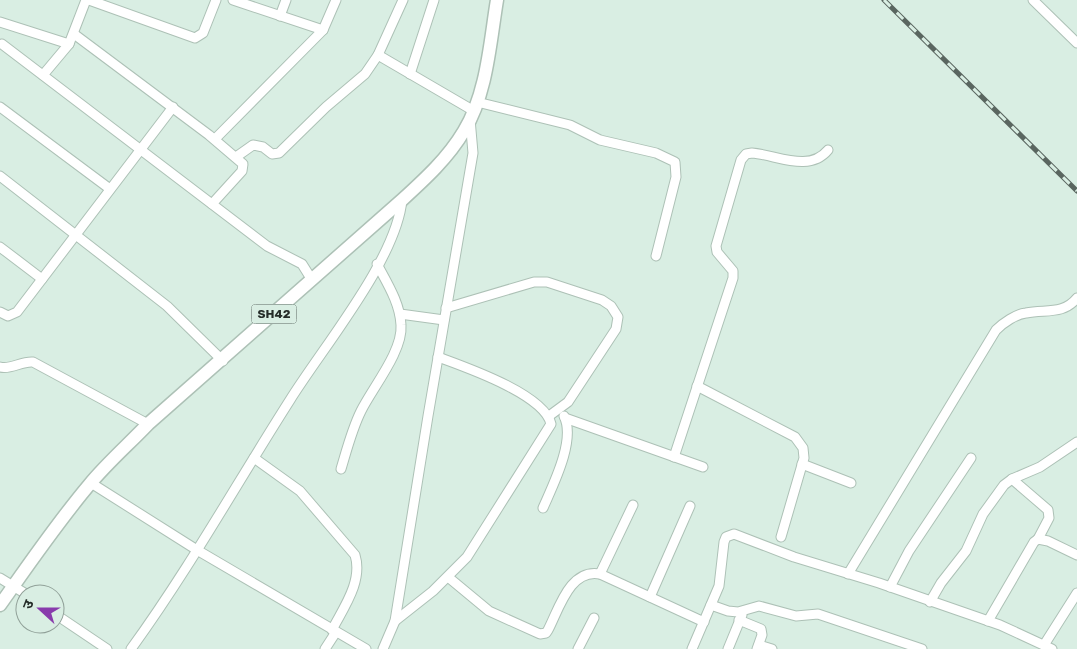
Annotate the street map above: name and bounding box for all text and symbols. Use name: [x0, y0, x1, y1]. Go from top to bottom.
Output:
road number: SH42: [252, 304, 296, 324]
north arrow: [15, 584, 65, 634]
text: उ: [19, 597, 38, 611]

